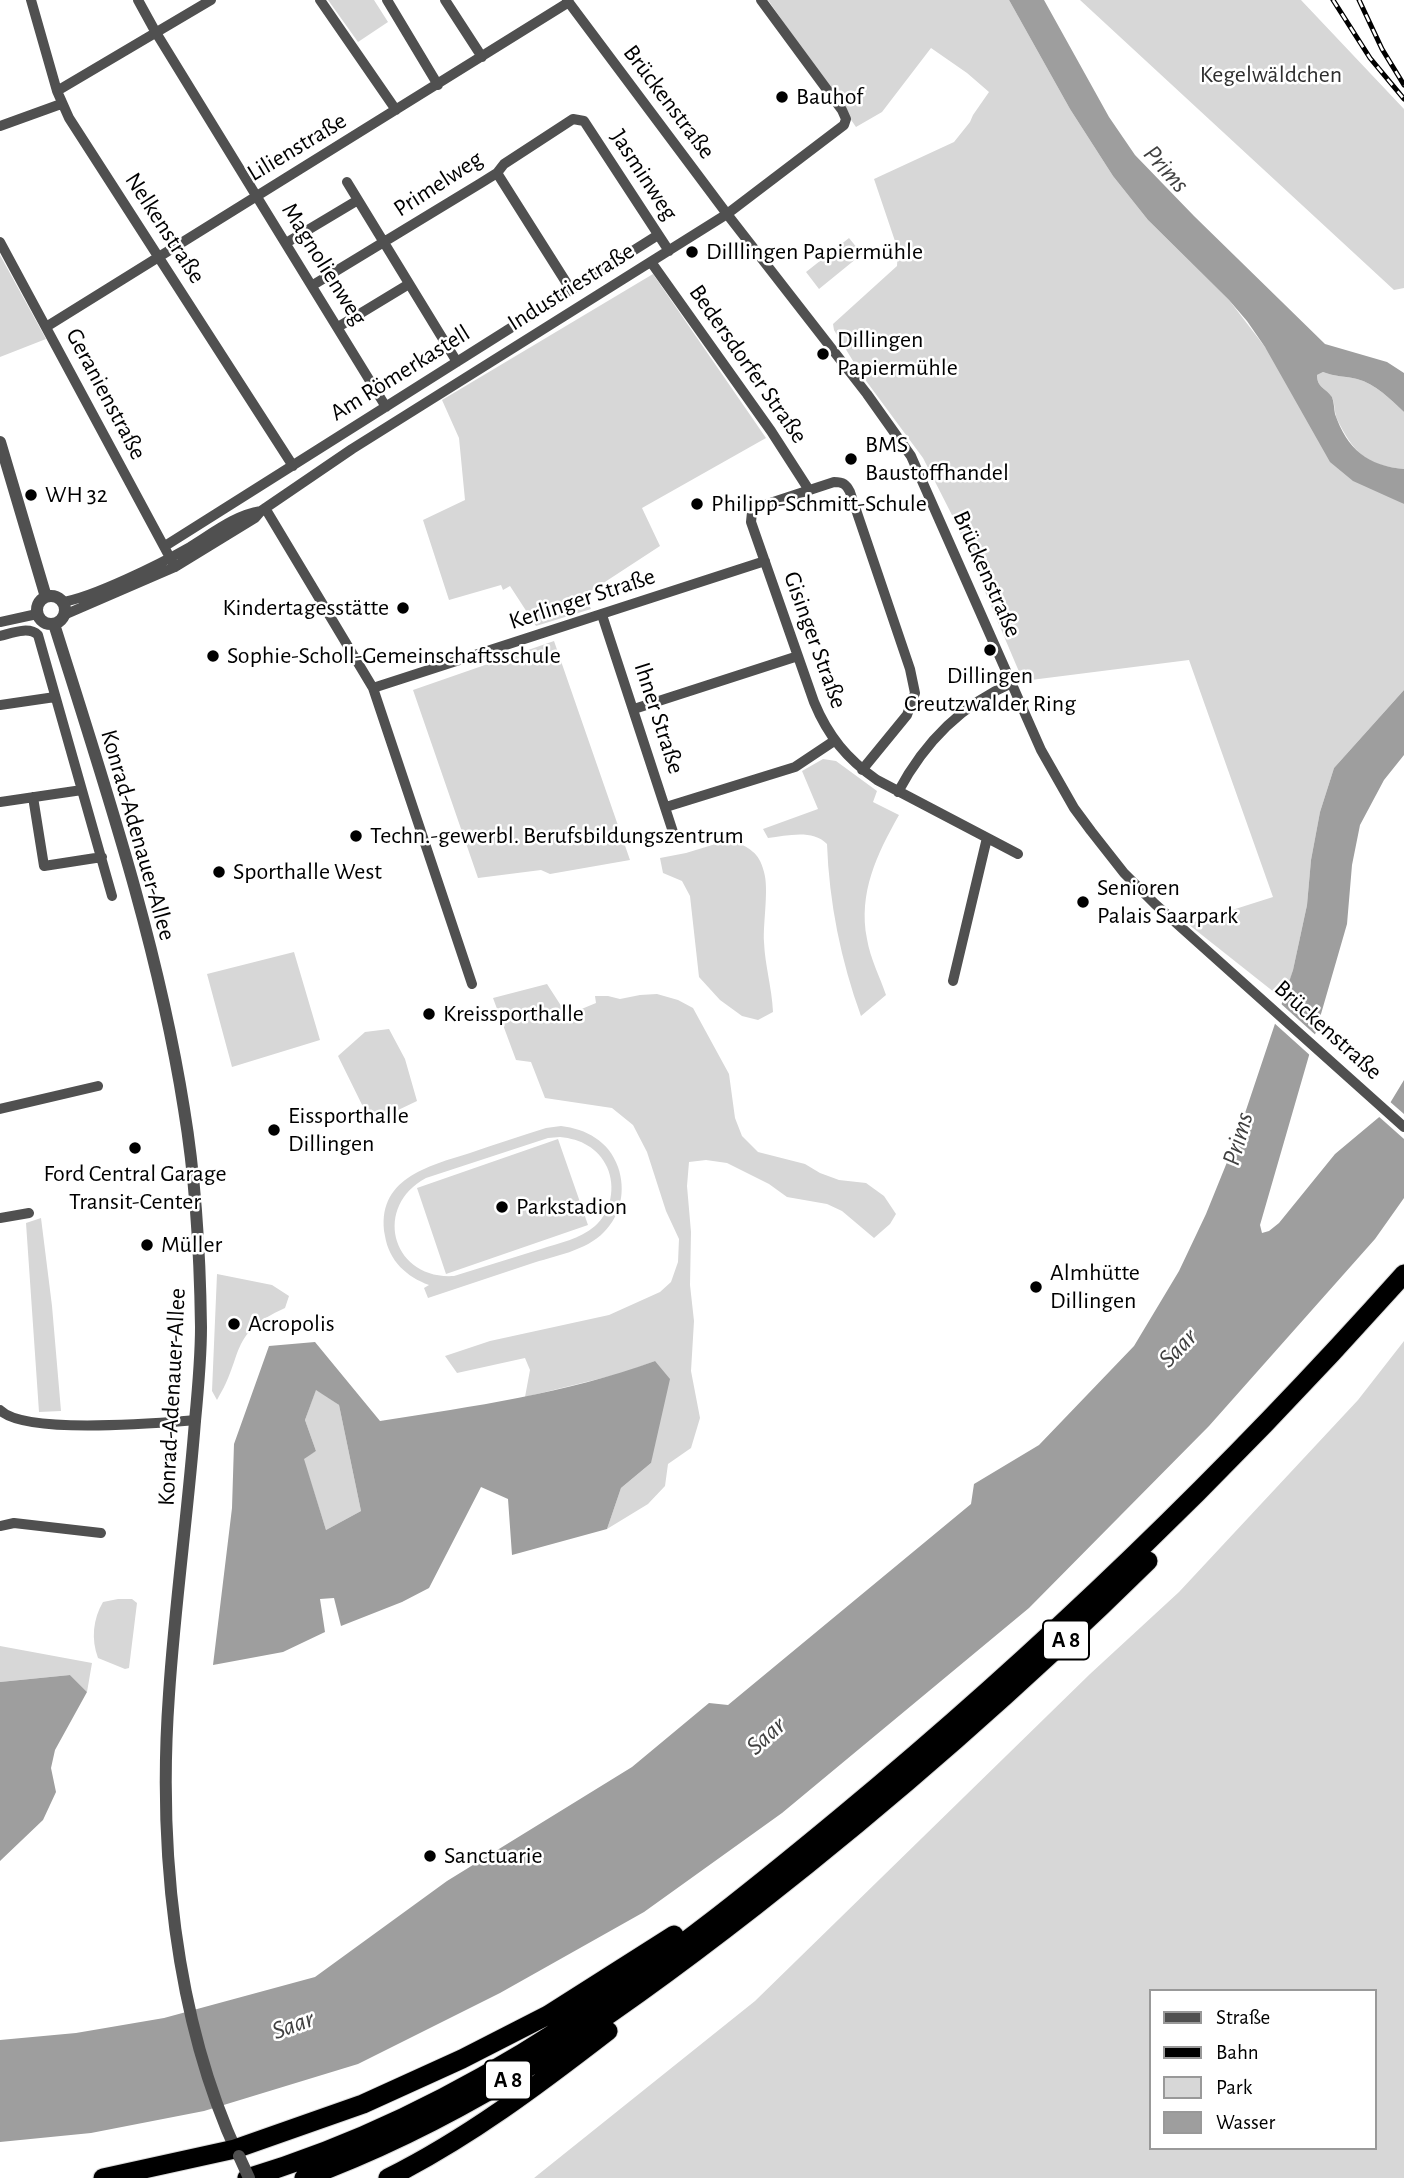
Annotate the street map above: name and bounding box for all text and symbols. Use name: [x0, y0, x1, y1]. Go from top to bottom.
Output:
street label: Brückenstraße: [617, 39, 721, 165]
park label: Kegelwäldchen: [1200, 61, 1342, 89]
place label: Bauhof: [796, 83, 863, 111]
marker: Bauhof: [774, 89, 790, 105]
street label: Lilienstraße: [242, 106, 352, 188]
street label: Jasminweg: [604, 124, 684, 226]
water label: Prims: [1136, 139, 1196, 199]
street label: Primelweg: [388, 145, 488, 223]
street label: Nelkenstraße: [118, 167, 212, 289]
street label: Magnolienweg: [275, 198, 373, 330]
street label: Industriestraße: [502, 237, 640, 337]
place label: Dilllingen Papiermühle: [706, 238, 923, 266]
marker: Dilllingen Papiermühle: [684, 244, 700, 260]
street label: Bedersdorfer Straße: [683, 279, 813, 449]
street label: Am Römerkastell: [325, 319, 475, 427]
street label: Geranienstraße: [59, 323, 153, 465]
place label: Dillingen Papiermühle: [837, 326, 958, 382]
marker: Dillingen Papiermühle: [815, 346, 831, 362]
place label: BMS Baustoffhandel: [865, 431, 1009, 487]
marker: BMS Baustoffhandel: [843, 451, 859, 467]
place label: WH 32: [45, 481, 108, 509]
marker: WH 32: [23, 487, 39, 503]
place label: Philipp-Schmitt-Schule: [711, 490, 927, 518]
marker: Philipp-Schmitt-Schule: [689, 496, 705, 512]
street label: Brückenstraße: [946, 506, 1028, 642]
street label: Kerlinger Straße: [505, 562, 659, 636]
street label: Gisinger Straße: [777, 568, 853, 712]
place label: Kindertagesstätte: [222, 594, 389, 622]
marker: Kindertagesstätte: [395, 600, 411, 616]
place label: Sophie-Scholl-Gemeinschaftsschule: [227, 642, 561, 670]
marker: Dillingen Creutzwalder Ring: [982, 642, 998, 658]
marker: Sophie-Scholl-Gemeinschaftsschule: [205, 648, 221, 664]
street label: Ihner Straße: [627, 659, 691, 777]
place label: Dillingen Creutzwalder Ring: [904, 662, 1076, 718]
street label: Konrad-Adenauer-Allee: [94, 726, 182, 944]
place label: Techn.-gewerbl. Berufsbildungszentrum: [370, 822, 744, 850]
marker: Techn.-gewerbl. Berufsbildungszentrum: [348, 828, 364, 844]
place label: Sporthalle West: [233, 858, 382, 886]
marker: Sporthalle West: [211, 864, 227, 880]
place label: Senioren Palais Saarpark: [1097, 874, 1238, 930]
marker: Senioren Palais Saarpark: [1075, 894, 1091, 910]
street label: Brückenstraße: [1268, 974, 1388, 1086]
place label: Kreissporthalle: [443, 1000, 584, 1028]
marker: Kreissporthalle: [421, 1006, 437, 1022]
place label: Eissporthalle Dillingen: [288, 1102, 409, 1158]
water label: Prims: [1216, 1109, 1260, 1169]
marker: Eissporthalle Dillingen: [266, 1122, 282, 1138]
marker: Ford Central Garage Transit-Center: [127, 1140, 143, 1156]
place label: Ford Central Garage Transit-Center: [43, 1160, 227, 1216]
place label: Parkstadion: [516, 1193, 627, 1221]
marker: Parkstadion: [494, 1199, 510, 1215]
place label: Müller: [161, 1231, 222, 1259]
marker: Müller: [139, 1237, 155, 1253]
place label: Almhütte Dillingen: [1050, 1259, 1140, 1315]
marker: Almhütte Dillingen: [1028, 1279, 1044, 1295]
street label: Konrad-Adenauer-Allee: [152, 1287, 192, 1507]
place label: Acropolis: [248, 1310, 335, 1338]
marker: Acropolis: [226, 1316, 242, 1332]
water label: Saar: [1152, 1322, 1204, 1374]
road number: A 8: [1043, 1620, 1089, 1660]
water label: Saar: [740, 1710, 792, 1762]
place label: Sanctuarie: [444, 1842, 543, 1870]
marker: Sanctuarie: [422, 1848, 438, 1864]
legend: [1148, 1989, 1376, 2150]
water label: Saar: [268, 2003, 318, 2047]
text: Straße: [1216, 2007, 1270, 2028]
text: Bahn: [1216, 2042, 1259, 2063]
road number: A 8: [485, 2060, 531, 2100]
text: Park: [1216, 2077, 1252, 2098]
text: Wasser: [1216, 2112, 1275, 2133]

